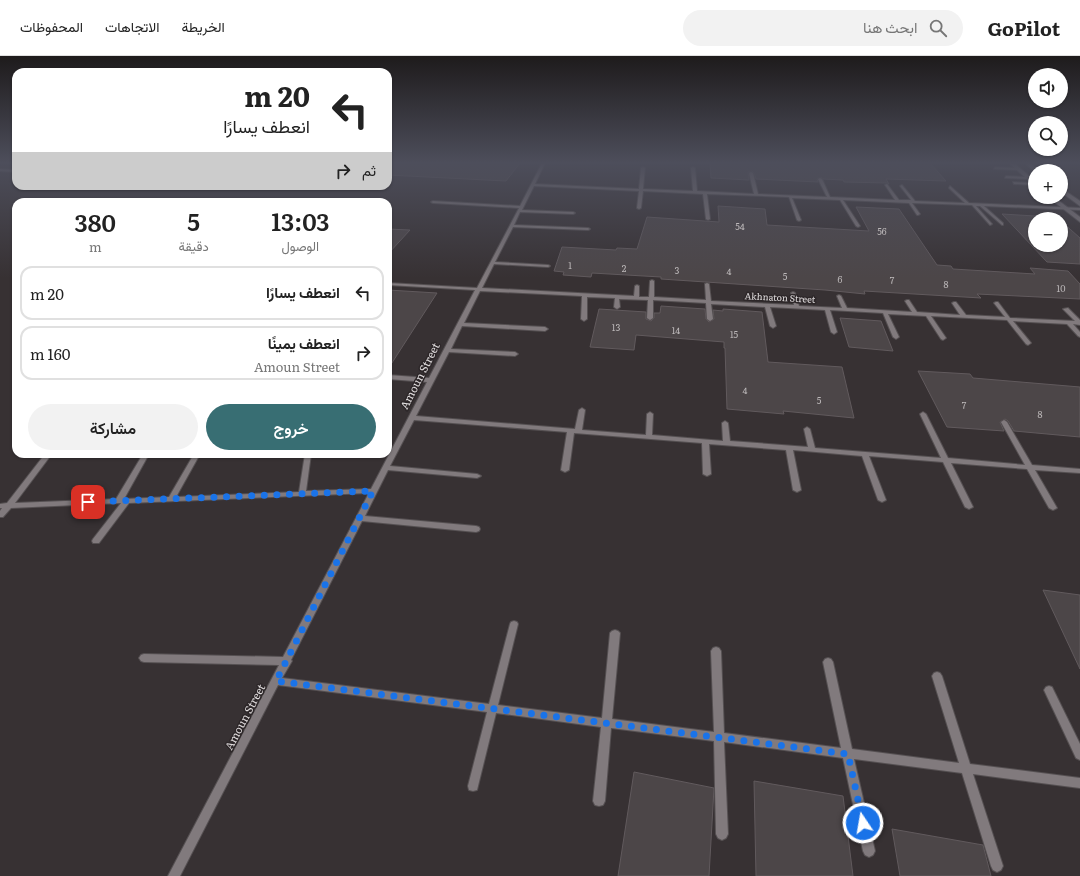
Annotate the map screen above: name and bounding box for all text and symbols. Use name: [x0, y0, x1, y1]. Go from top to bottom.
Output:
search box: [683, 10, 963, 46]
text: GoPilot: [987, 14, 1060, 42]
text: ابحث هنا: [863, 15, 917, 38]
text: المحفوظات: [20, 16, 83, 36]
text: الاتجاهات: [105, 16, 159, 36]
text: الخريطة: [181, 16, 225, 36]
icon: search: [927, 17, 949, 39]
map controls: [1028, 68, 1068, 252]
button: sound: [1028, 68, 1068, 108]
text: 20 m: [244, 74, 310, 116]
icon: left: [324, 84, 376, 136]
text: انعطف يسارًا: [223, 112, 310, 139]
button: search: [1028, 116, 1068, 156]
text: ثم: [362, 158, 376, 181]
icon: right: [332, 160, 354, 182]
button: +: [1028, 164, 1068, 204]
text: 5: [187, 203, 200, 238]
text: 13:03: [271, 203, 329, 238]
text: 380: [75, 204, 116, 239]
button: −: [1028, 212, 1068, 252]
house number: 54: [735, 219, 745, 233]
house number: 56: [877, 224, 887, 238]
text: دقيقة: [179, 236, 209, 255]
text: الوصول: [282, 236, 319, 255]
text: m: [89, 237, 102, 256]
house number: 1: [568, 258, 572, 272]
house number: 2: [622, 261, 627, 275]
house number: 3: [675, 263, 680, 277]
house number: 4: [727, 264, 732, 278]
house number: 5: [783, 269, 788, 283]
house number: 6: [838, 272, 843, 286]
house number: 7: [890, 273, 895, 287]
house number: 8: [944, 277, 949, 291]
text: انعطف يسارًا: [266, 280, 340, 303]
house number: 10: [1057, 281, 1065, 295]
text: 20 m: [30, 282, 64, 305]
icon: left: [352, 282, 374, 304]
street label: Akhnaton Street: [744, 288, 816, 306]
house number: 13: [612, 320, 620, 334]
house number: 14: [672, 323, 680, 337]
house number: 15: [730, 327, 739, 341]
text: انعطف يمينًا: [268, 331, 340, 354]
street label: Amoun Street: [395, 339, 443, 412]
text: 160 m: [30, 342, 70, 365]
icon: right: [352, 342, 374, 364]
text: Amoun Street: [254, 357, 340, 376]
house number: 4: [743, 383, 748, 397]
house number: 5: [817, 393, 822, 407]
house number: 7: [962, 398, 967, 412]
button: مشاركة: [28, 404, 198, 450]
button: خروج: [206, 404, 376, 450]
house number: 8: [1038, 407, 1043, 421]
pin: [71, 485, 105, 519]
icon: arrive: [77, 491, 99, 513]
street label: Amoun Street: [220, 680, 269, 752]
position arrow: [842, 802, 884, 844]

